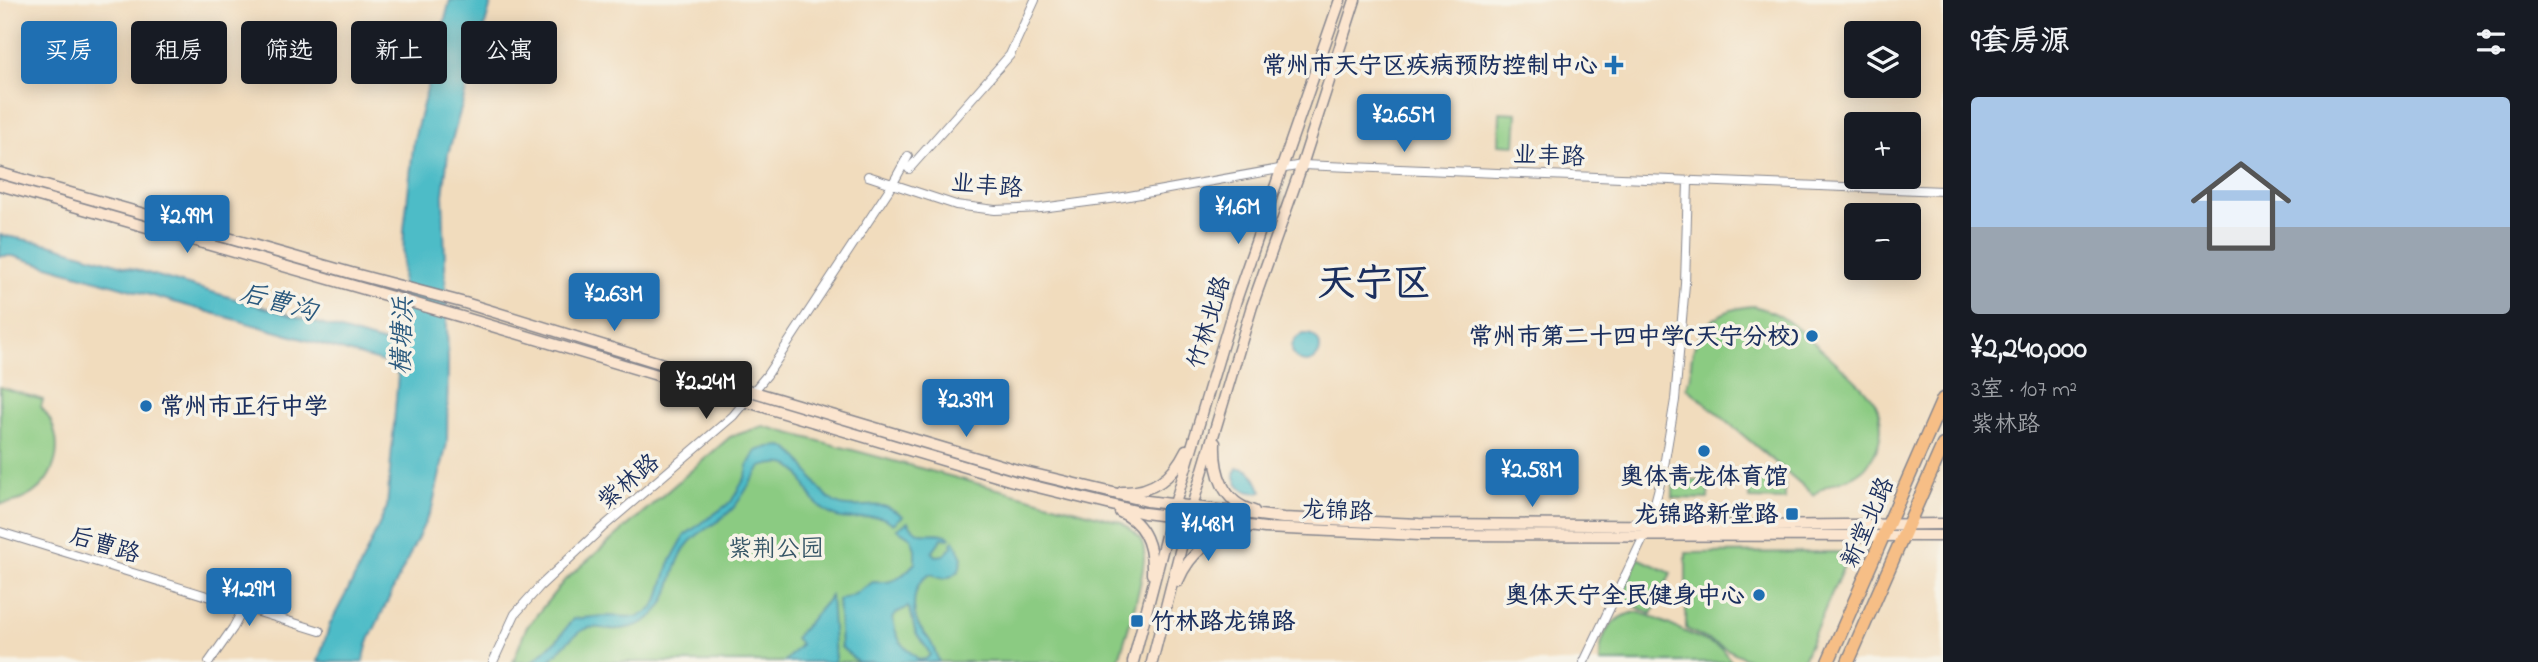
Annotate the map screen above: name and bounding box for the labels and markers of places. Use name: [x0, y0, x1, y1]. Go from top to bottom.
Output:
place label: 常州市天宁区疾病预防控制中心: [1262, 50, 1598, 85]
marker: 常州市天宁区疾病预防控制中心: [1604, 55, 1624, 75]
pin: ¥2.65M: [1347, 94, 1461, 154]
pin: ¥1.6M: [1189, 187, 1287, 246]
pin: ¥2.99M: [130, 196, 244, 255]
pin: ¥2.63M: [557, 274, 671, 333]
place label: 常州市第二十四中学(天宁分校): [1469, 321, 1798, 356]
marker: 常州市第二十四中学(天宁分校): [1804, 328, 1820, 344]
pin: ¥2.24M: [649, 362, 763, 421]
pin: ¥2.39M: [909, 380, 1023, 439]
place label: 常州市正行中学: [160, 391, 328, 426]
marker: 常州市正行中学: [138, 398, 154, 414]
marker: 奥体青龙体育馆: [1696, 443, 1712, 459]
pin: ¥2.58M: [1475, 449, 1589, 509]
place label: 奥体青龙体育馆: [1620, 461, 1788, 496]
place label: 龙锦路新堂路: [1634, 499, 1779, 534]
pin: ¥1.48M: [1151, 504, 1265, 563]
marker: 龙锦路新堂路: [1784, 506, 1800, 522]
pin: ¥1.29M: [192, 568, 306, 628]
place label: 奥体天宁全民健身中心: [1505, 580, 1745, 615]
marker: 奥体天宁全民健身中心: [1751, 587, 1767, 603]
place label: 竹林路龙锦路: [1151, 606, 1296, 641]
marker: 竹林路龙锦路: [1129, 613, 1145, 629]

